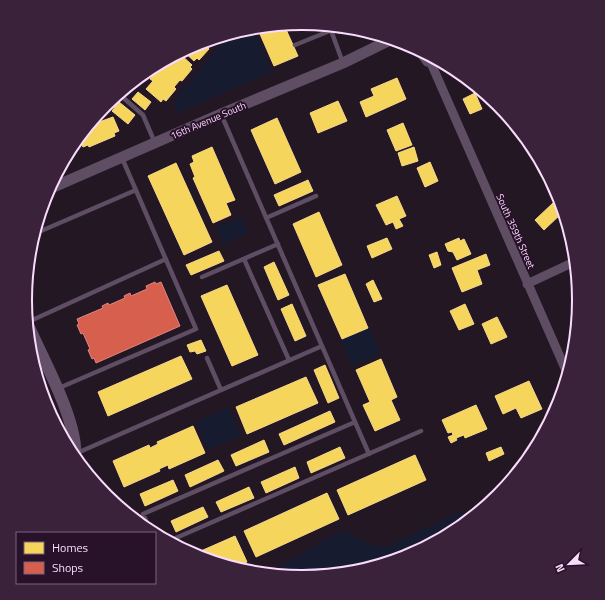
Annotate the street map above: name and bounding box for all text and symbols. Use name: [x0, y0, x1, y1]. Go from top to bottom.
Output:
street label: 16th Avenue South: [168, 98, 248, 143]
street label: South 359th Street: [492, 191, 539, 272]
legend: [16, 532, 156, 584]
text: Homes: [52, 538, 88, 557]
north arrow: [549, 544, 589, 584]
text: Shops: [52, 558, 84, 577]
text: N: [551, 561, 569, 575]

